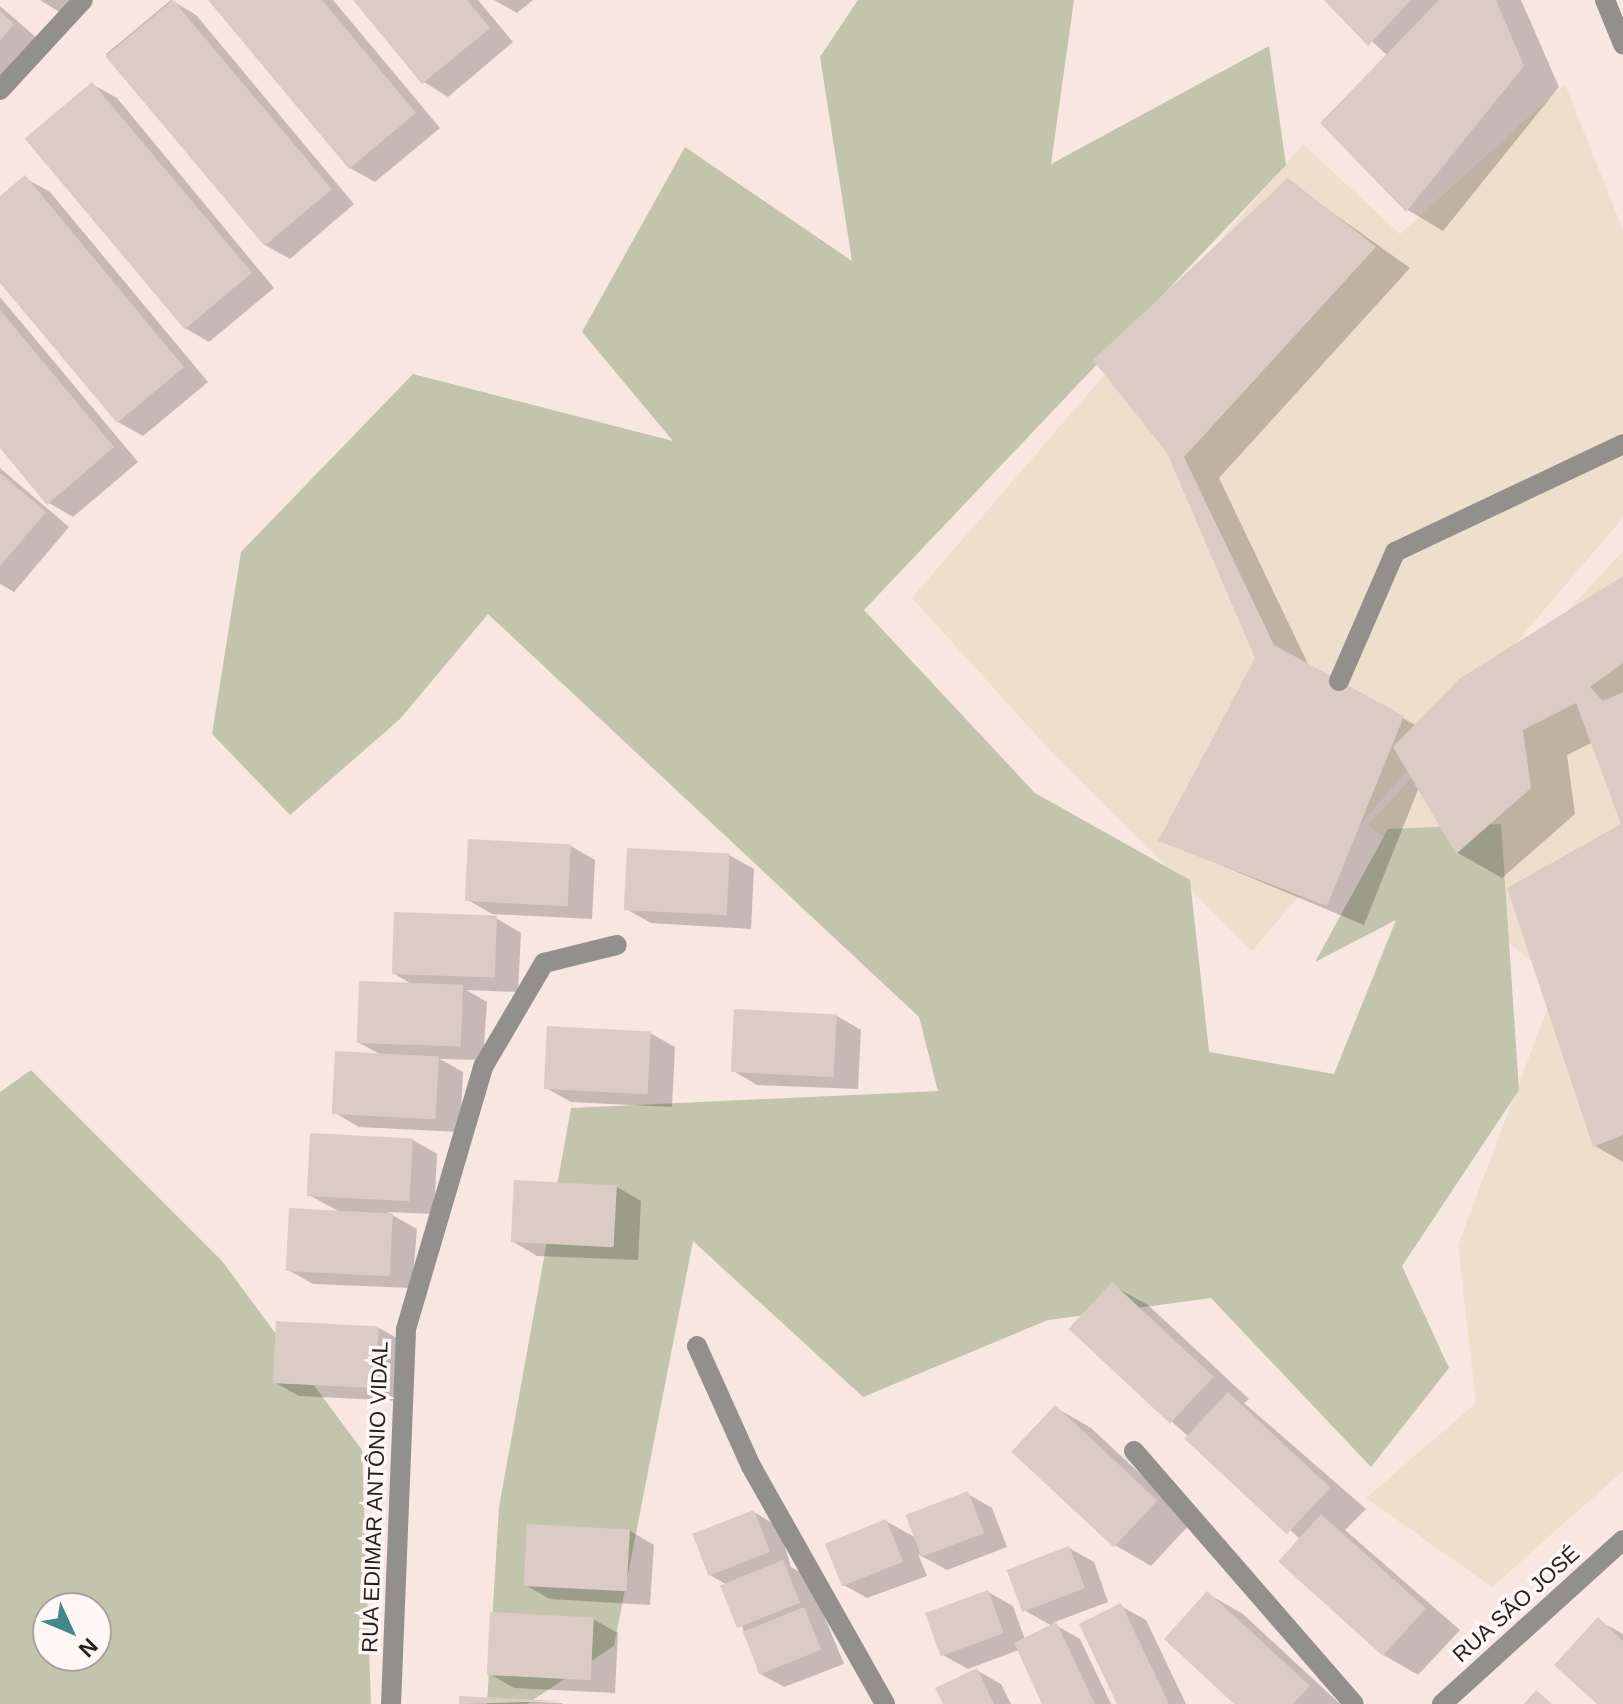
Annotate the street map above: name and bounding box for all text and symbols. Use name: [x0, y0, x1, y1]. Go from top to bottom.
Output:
street label: RUA EDIMAR ANTÔNIO VIDAL: [356, 1340, 394, 1654]
street label: RUA SÃO JOSÉ: [1447, 1540, 1585, 1668]
north arrow: [32, 1592, 112, 1672]
text: N: [74, 1633, 103, 1662]

